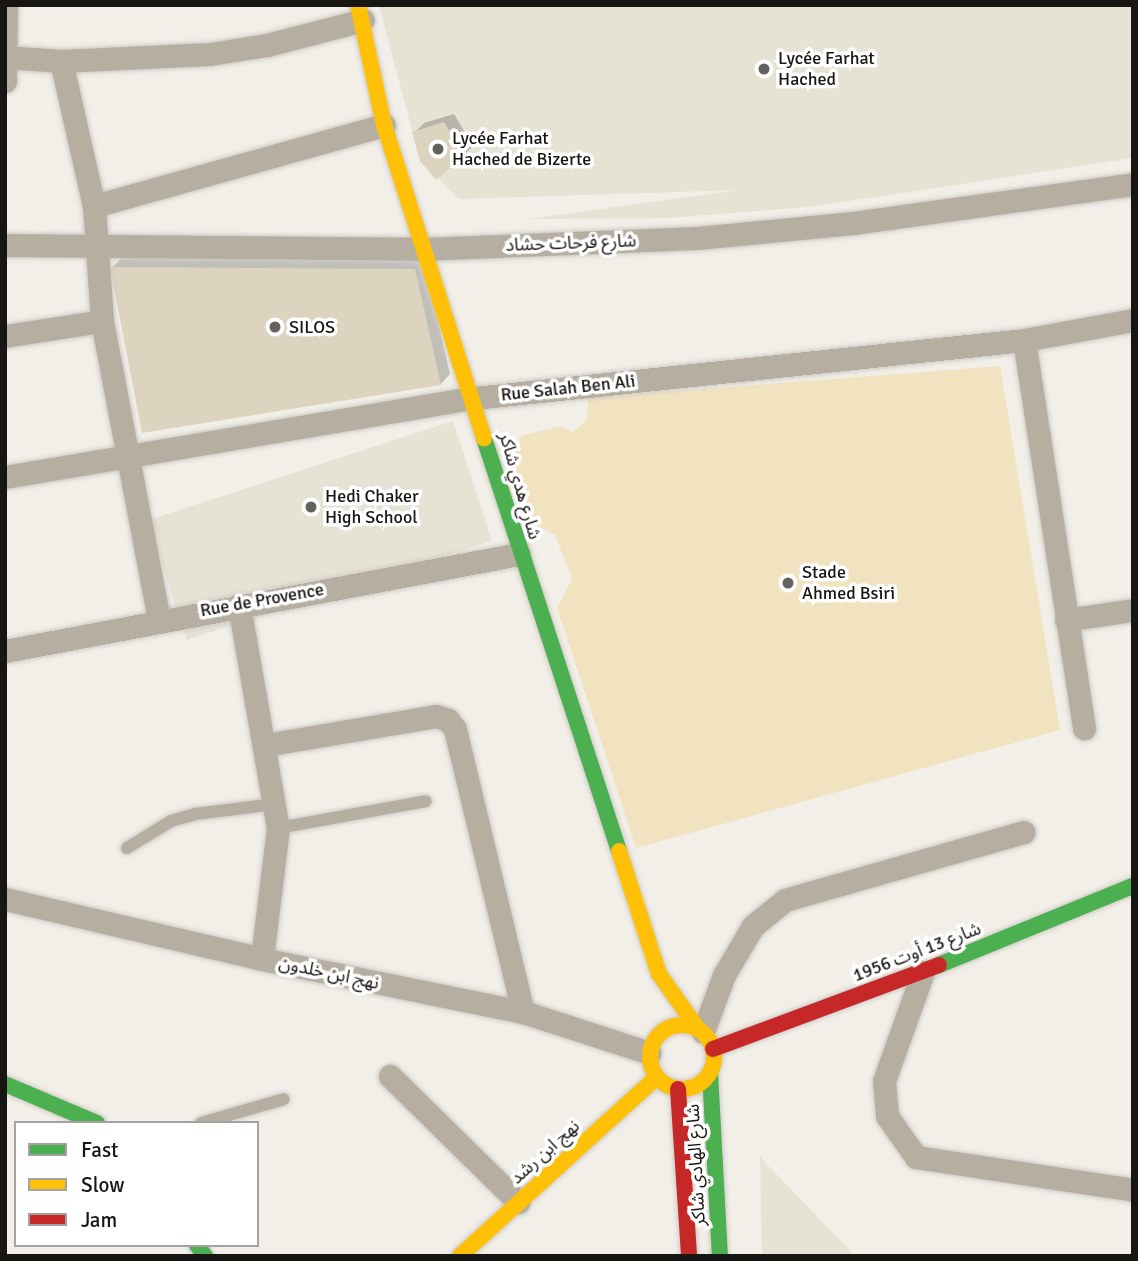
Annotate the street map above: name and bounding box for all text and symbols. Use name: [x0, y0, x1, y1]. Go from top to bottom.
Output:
place label: Lycée Farhat Hached: [778, 48, 875, 90]
marker: Lycée Farhat Hached: [756, 61, 772, 77]
place label: Lycée Farhat Hached de Bizerte: [452, 128, 591, 170]
marker: Lycée Farhat Hached de Bizerte: [430, 141, 446, 157]
street label: شارع فرحات حشاد: [505, 230, 637, 256]
place label: SILOS: [289, 316, 335, 338]
marker: SILOS: [267, 319, 283, 335]
street label: Rue Salah Ben Ali: [500, 370, 636, 406]
street label: شارع هدي شاكر: [494, 430, 546, 542]
place label: Hedi Chaker High School: [325, 486, 419, 528]
marker: Hedi Chaker High School: [303, 499, 319, 515]
place label: Stade Ahmed Bsiri: [802, 562, 895, 604]
marker: Stade Ahmed Bsiri: [780, 575, 796, 591]
street label: Rue de Provence: [198, 578, 326, 622]
street label: شارع 13 أوت 1956: [850, 918, 984, 986]
street label: نهج ابن خلدون: [277, 952, 381, 994]
street label: شارع الهادي شاكر: [682, 1103, 710, 1227]
street label: نهج ابن رشد: [506, 1115, 584, 1189]
legend: [14, 1121, 259, 1247]
text: Fast: [81, 1137, 118, 1163]
text: Slow: [81, 1172, 125, 1198]
text: Jam: [81, 1207, 117, 1233]

